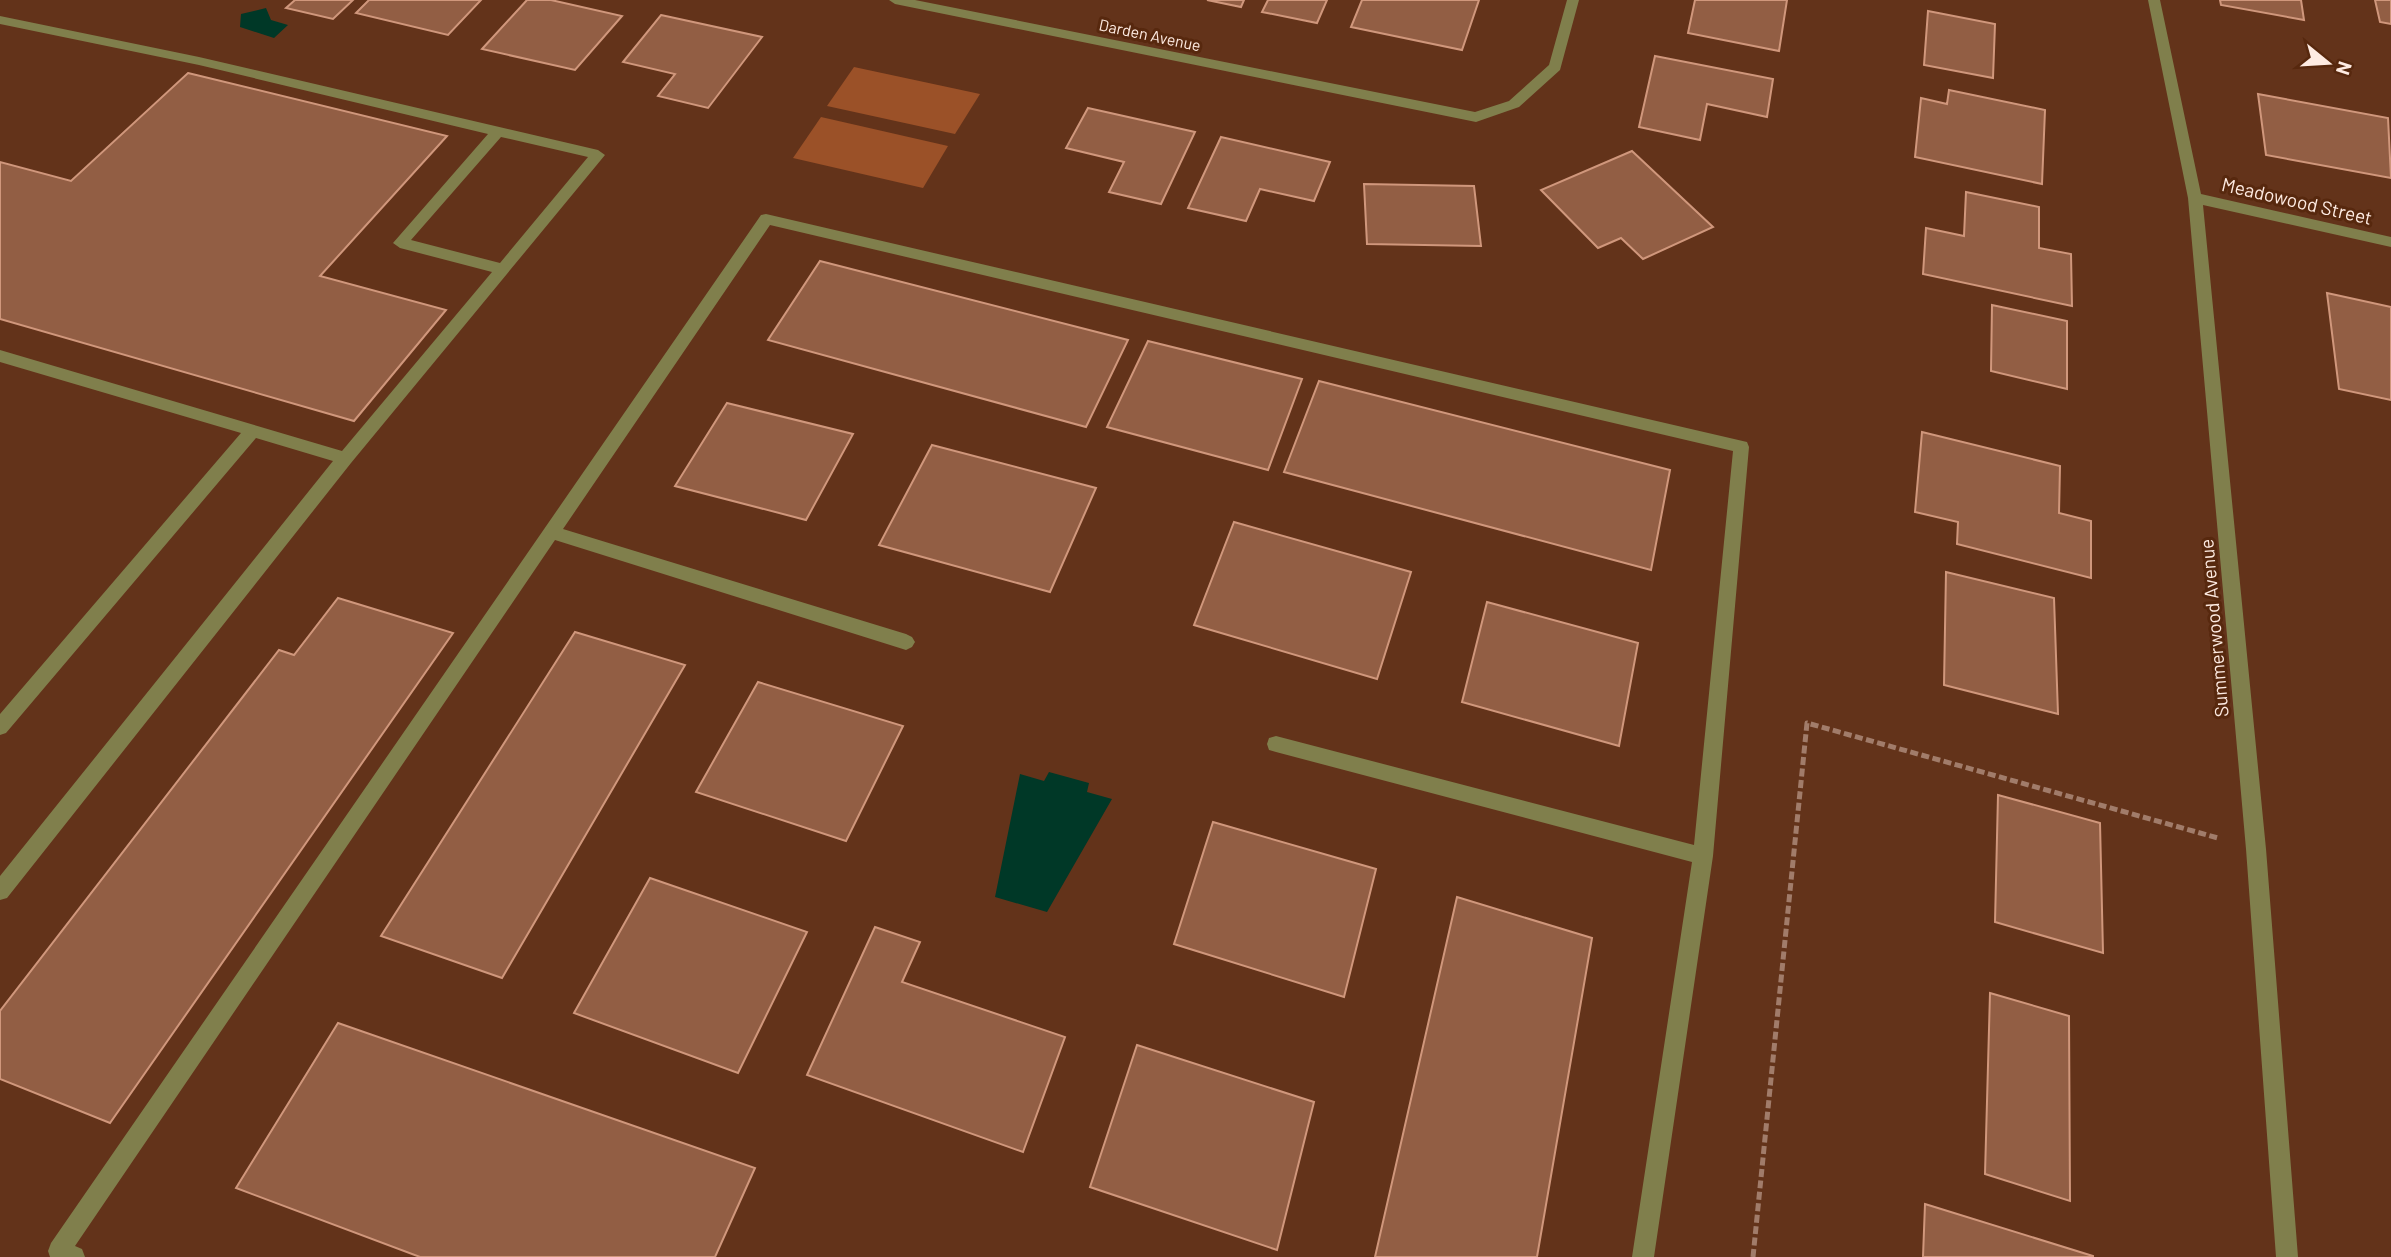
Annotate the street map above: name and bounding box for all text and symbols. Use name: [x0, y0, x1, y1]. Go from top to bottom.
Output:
street label: Darden Avenue: [1097, 14, 1203, 55]
north arrow: [2293, 28, 2363, 98]
text: N: [2332, 59, 2358, 78]
street label: Meadowood Street: [2220, 172, 2375, 229]
street label: Summerwood Avenue: [2194, 538, 2233, 718]

